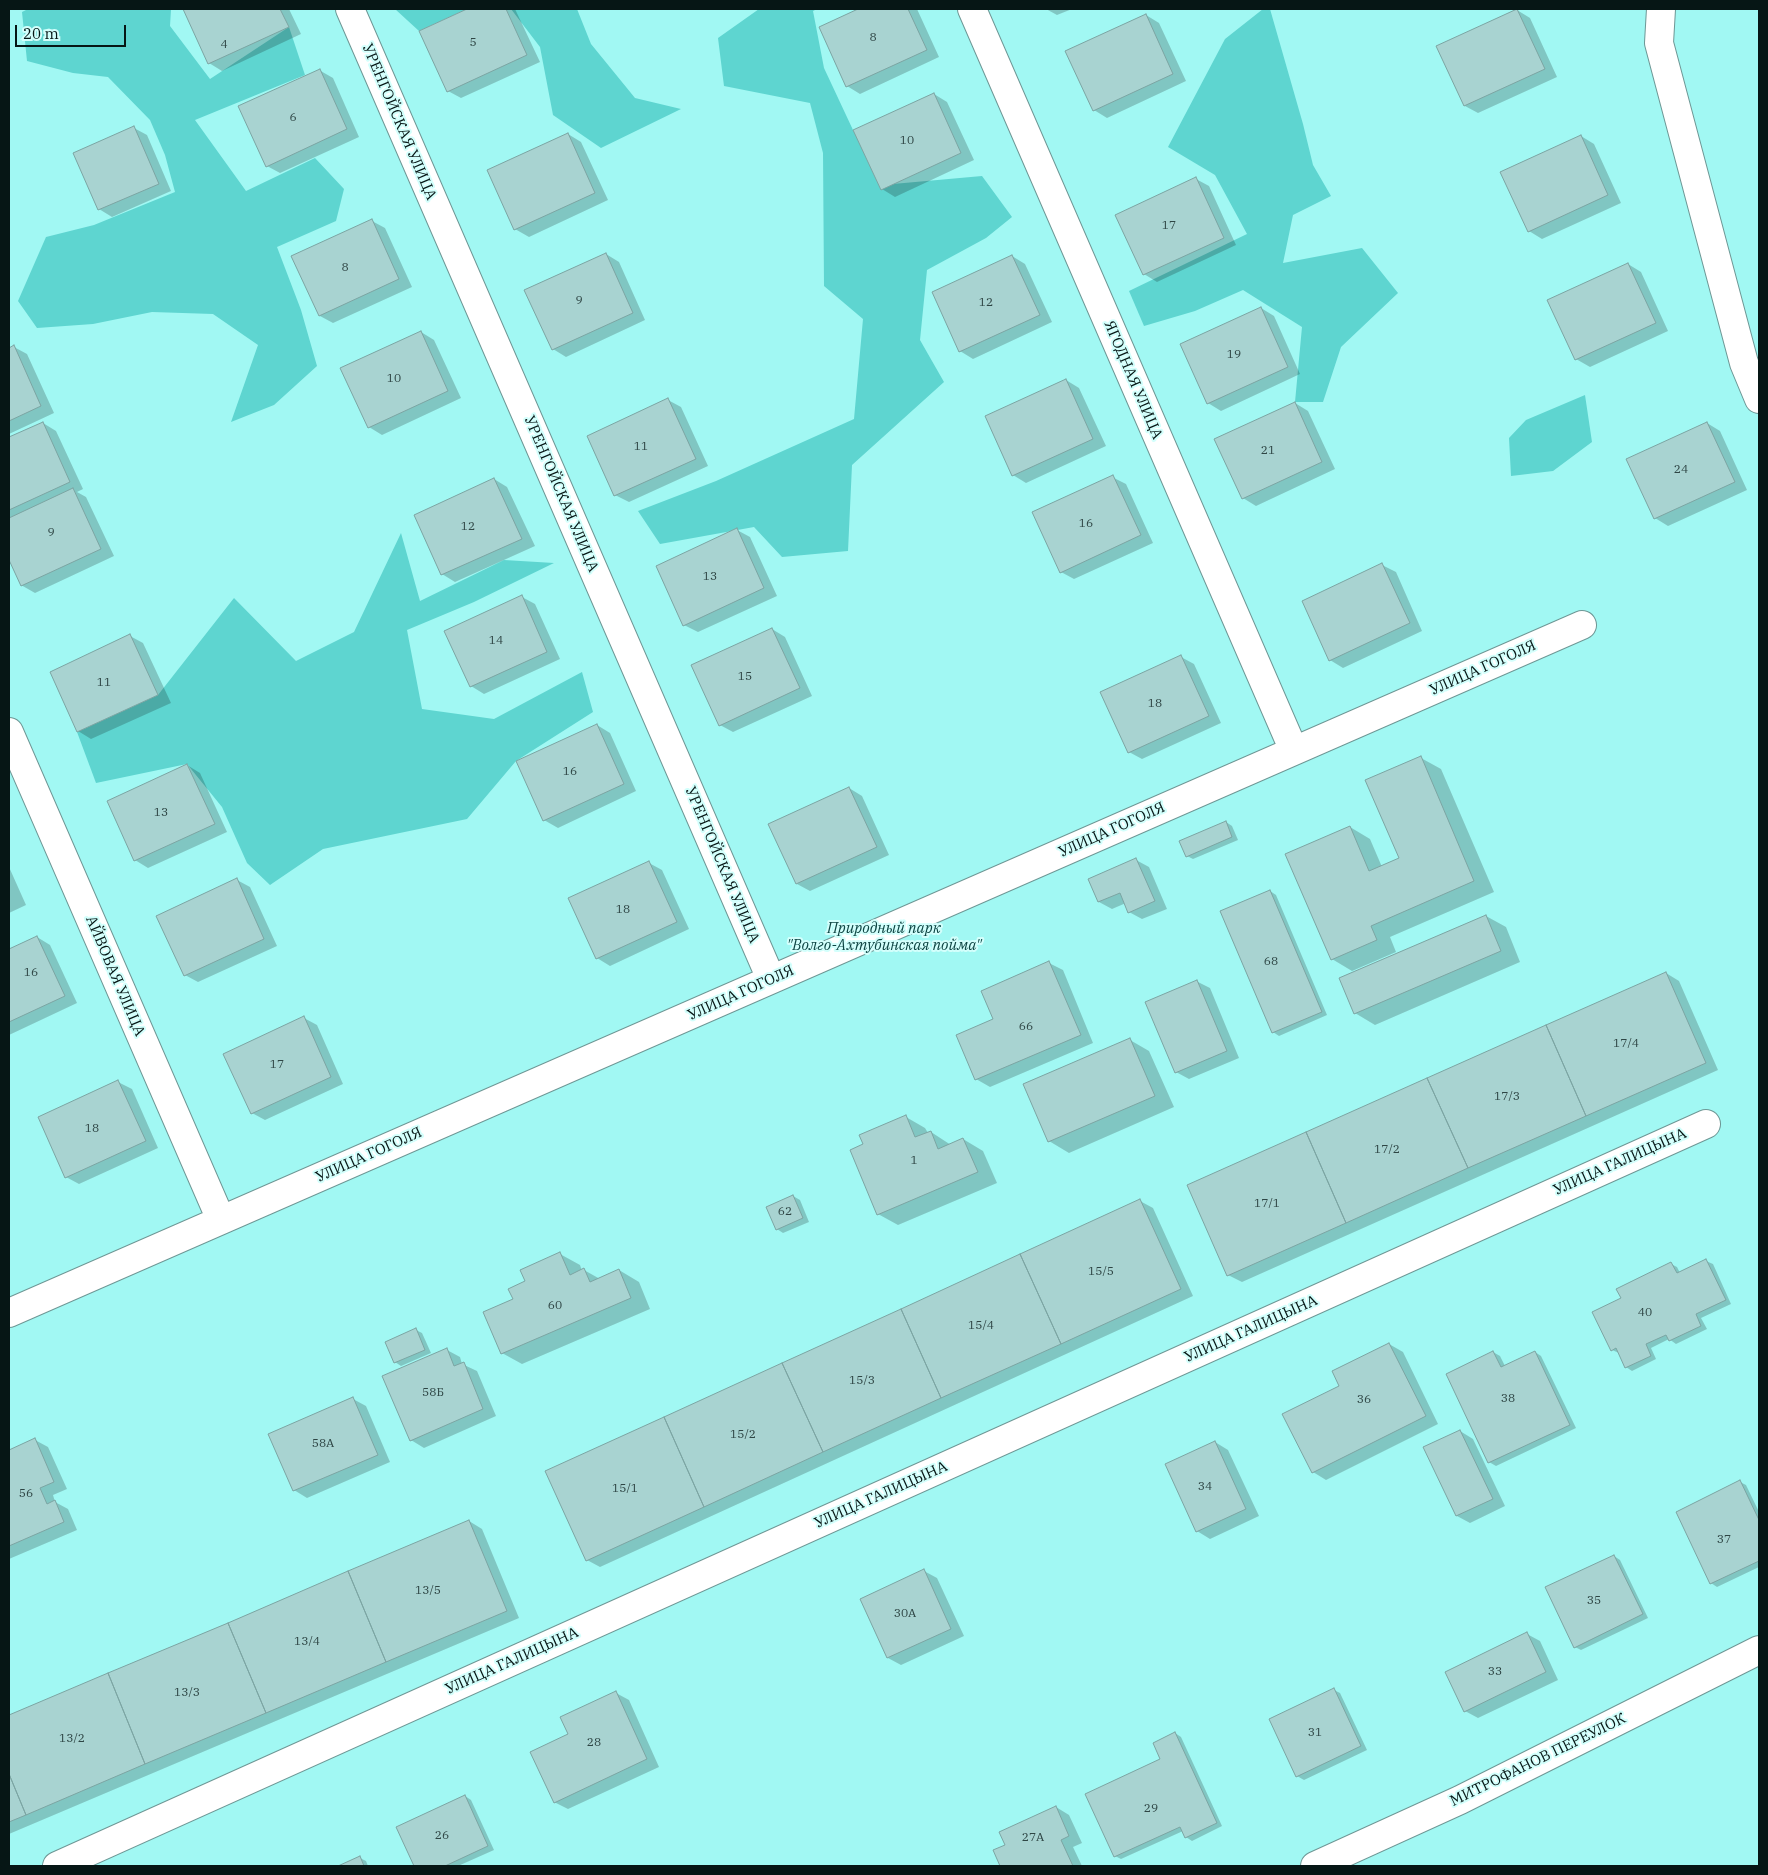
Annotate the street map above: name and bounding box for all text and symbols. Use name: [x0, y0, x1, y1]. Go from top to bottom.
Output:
scale bar: [18, 15, 129, 47]
text: 20 m: [23, 24, 59, 43]
house number: 8: [869, 31, 877, 45]
house number: 5: [469, 36, 477, 50]
house number: 4: [220, 38, 228, 52]
street label: УРЕНГОЙСКАЯ УЛИЦА: [358, 41, 440, 203]
house number: 6: [289, 111, 297, 125]
house number: 10: [900, 134, 914, 148]
house number: 17: [1162, 219, 1176, 233]
house number: 8: [341, 261, 349, 275]
house number: 9: [575, 294, 583, 308]
house number: 12: [979, 296, 993, 310]
street label: ЯГОДНАЯ УЛИЦА: [1100, 318, 1166, 442]
house number: 19: [1227, 348, 1241, 362]
house number: 10: [387, 372, 401, 386]
street label: УРЕНГОЙСКАЯ УЛИЦА: [520, 413, 602, 575]
house number: 11: [634, 440, 648, 454]
house number: 21: [1261, 444, 1275, 458]
house number: 24: [1674, 463, 1688, 477]
house number: 16: [1079, 517, 1093, 531]
house number: 12: [461, 520, 475, 534]
house number: 9: [47, 526, 55, 540]
house number: 13: [703, 570, 717, 584]
house number: 14: [489, 634, 503, 648]
street label: УЛИЦА ГОГОЛЯ: [1427, 637, 1539, 699]
house number: 15: [738, 670, 752, 684]
house number: 11: [97, 676, 111, 690]
house number: 18: [1148, 697, 1162, 711]
house number: 16: [563, 765, 577, 779]
street label: УРЕНГОЙСКАЯ УЛИЦА: [681, 784, 763, 946]
street label: УЛИЦА ГОГОЛЯ: [1056, 799, 1168, 861]
house number: 13: [154, 806, 168, 820]
house number: 18: [616, 903, 630, 917]
street label: АЙВОВАЯ УЛИЦА: [81, 913, 149, 1039]
park label: Природный парк "Волго-Ахтубинская пойма": [787, 920, 981, 955]
house number: 68: [1264, 955, 1278, 969]
street label: УЛИЦА ГОГОЛЯ: [685, 962, 797, 1024]
house number: 16: [24, 966, 38, 980]
house number: 66: [1019, 1020, 1033, 1034]
house number: 17/4: [1613, 1037, 1639, 1051]
house number: 17: [270, 1058, 284, 1072]
house number: 17/3: [1494, 1090, 1520, 1104]
house number: 18: [85, 1122, 99, 1136]
street label: УЛИЦА ГОГОЛЯ: [313, 1124, 425, 1186]
street label: УЛИЦА ГАЛИЦЫНА: [1551, 1125, 1689, 1199]
house number: 17/2: [1374, 1143, 1400, 1157]
house number: 1: [910, 1154, 918, 1168]
house number: 17/1: [1254, 1197, 1280, 1211]
house number: 62: [778, 1205, 792, 1219]
house number: 15/5: [1088, 1265, 1114, 1279]
street label: УЛИЦА ГАЛИЦЫНА: [1182, 1292, 1320, 1366]
house number: 60: [548, 1299, 562, 1313]
house number: 40: [1638, 1306, 1652, 1320]
house number: 15/4: [968, 1319, 994, 1333]
house number: 15/3: [849, 1374, 875, 1388]
house number: 58Б: [422, 1386, 444, 1400]
house number: 38: [1501, 1392, 1515, 1406]
house number: 36: [1357, 1393, 1371, 1407]
house number: 15/2: [730, 1428, 756, 1442]
house number: 58А: [312, 1437, 334, 1451]
street label: УЛИЦА ГАЛИЦЫНА: [812, 1458, 950, 1532]
house number: 34: [1198, 1480, 1212, 1494]
house number: 15/1: [612, 1482, 638, 1496]
house number: 56: [19, 1487, 33, 1501]
house number: 37: [1717, 1533, 1731, 1547]
house number: 13/5: [415, 1584, 441, 1598]
house number: 35: [1587, 1594, 1601, 1608]
house number: 30А: [894, 1607, 916, 1621]
street label: УЛИЦА ГАЛИЦЫНА: [443, 1624, 581, 1698]
house number: 13/4: [294, 1635, 320, 1649]
house number: 33: [1488, 1665, 1502, 1679]
house number: 13/3: [174, 1686, 200, 1700]
street label: МИТРОФАНОВ ПЕРЕУЛОК: [1447, 1710, 1629, 1810]
house number: 31: [1308, 1726, 1322, 1740]
house number: 13/2: [59, 1732, 85, 1746]
house number: 28: [587, 1736, 601, 1750]
house number: 29: [1144, 1802, 1158, 1816]
house number: 26: [435, 1829, 449, 1843]
house number: 27А: [1022, 1831, 1044, 1845]

